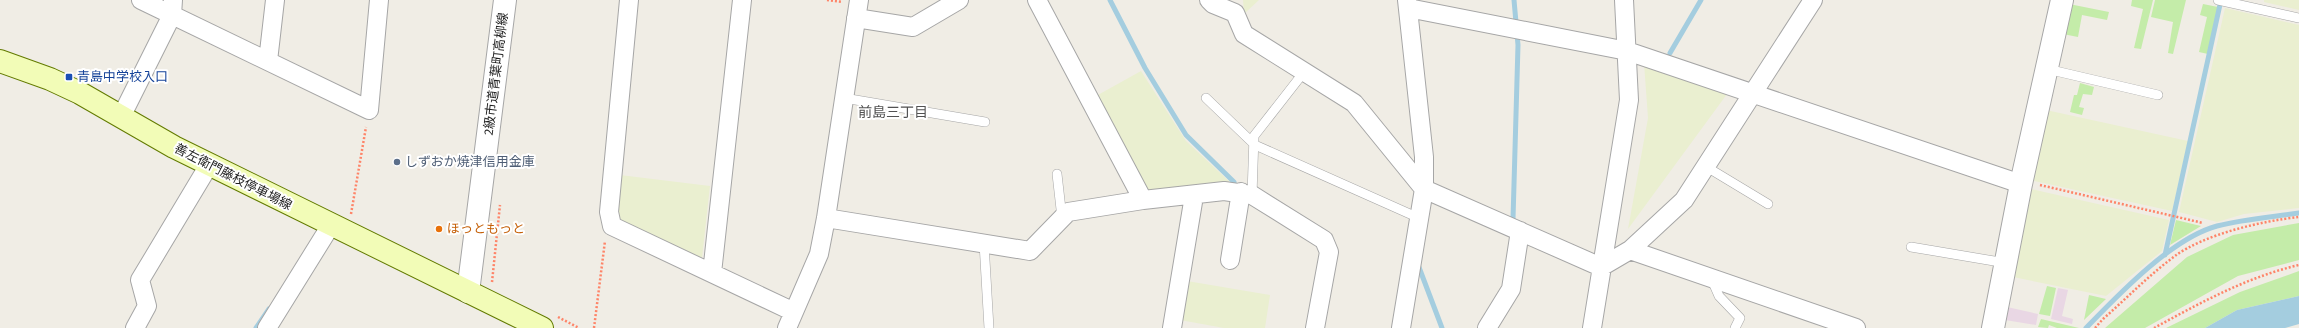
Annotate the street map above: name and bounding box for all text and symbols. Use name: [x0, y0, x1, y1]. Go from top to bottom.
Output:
street label: 2級市道青葉町高柳線: [480, 12, 512, 136]
place label: 青島中学校入口: [77, 68, 168, 86]
marker: 青島中学校入口: [64, 72, 74, 82]
district label: 前島三丁目: [858, 103, 928, 123]
street label: 善左衛門藤枝停車場線: [171, 139, 295, 215]
place label: しずおか焼津信用金庫: [405, 153, 535, 171]
marker: しずおか焼津信用金庫: [392, 157, 402, 167]
place label: ほっともっと: [447, 220, 525, 238]
marker: ほっともっと: [434, 224, 444, 234]

